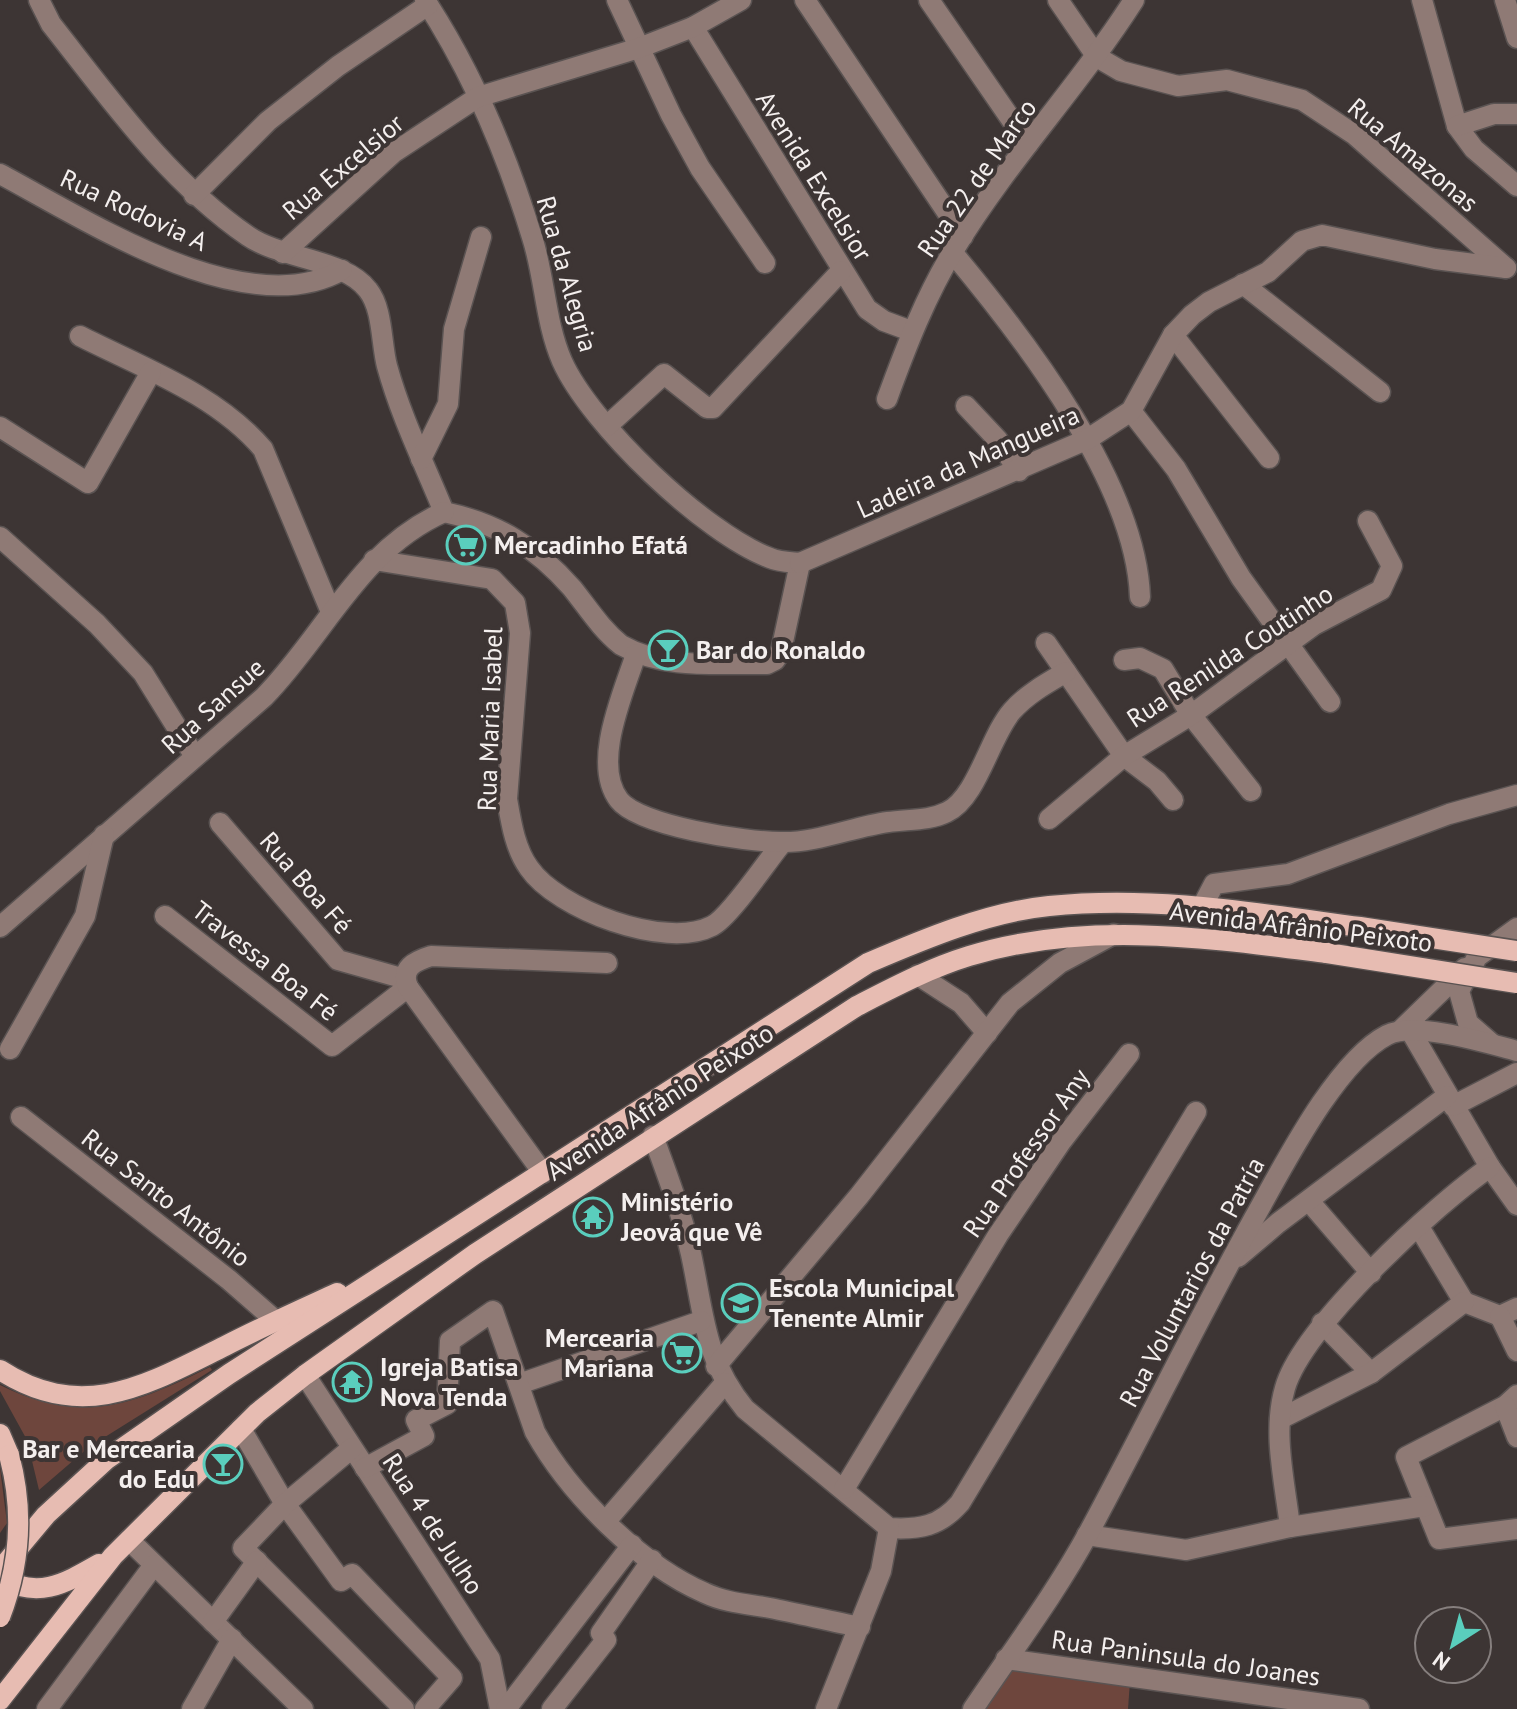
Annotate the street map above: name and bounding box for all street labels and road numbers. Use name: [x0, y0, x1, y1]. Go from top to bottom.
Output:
street label: Avenida Excelsior: [749, 85, 880, 267]
street label: Rua Amazonas: [1341, 90, 1485, 219]
street label: Rua 22 de Marco: [910, 92, 1043, 263]
street label: Rua Excelsior: [275, 106, 410, 227]
street label: Rua Rodovia A: [55, 161, 213, 258]
street label: Rua da Alegria: [530, 192, 605, 356]
street label: Ladeira da Mangueira: [851, 398, 1084, 525]
street label: Rua Renilda Coutinho: [1120, 577, 1339, 735]
street label: Rua Maria Isabel: [470, 626, 509, 812]
street label: Rua Sansue: [154, 650, 271, 761]
street label: Rua Boa Fé: [253, 825, 360, 941]
street label: Travessa Boa Fé: [186, 893, 345, 1028]
street label: Avenida Afrânio Peixoto: [1168, 894, 1434, 959]
street label: Avenida Afrânio Peixoto: [540, 1016, 779, 1187]
street label: Rua Professor Any: [955, 1062, 1096, 1244]
street label: Rua Santo Antônio: [75, 1121, 257, 1274]
street label: Rua Voluntarios da Patría: [1112, 1151, 1272, 1412]
street label: Rua 4 de Julho: [376, 1447, 491, 1601]
street label: Rua Paninsula do Joanes: [1050, 1622, 1323, 1693]

